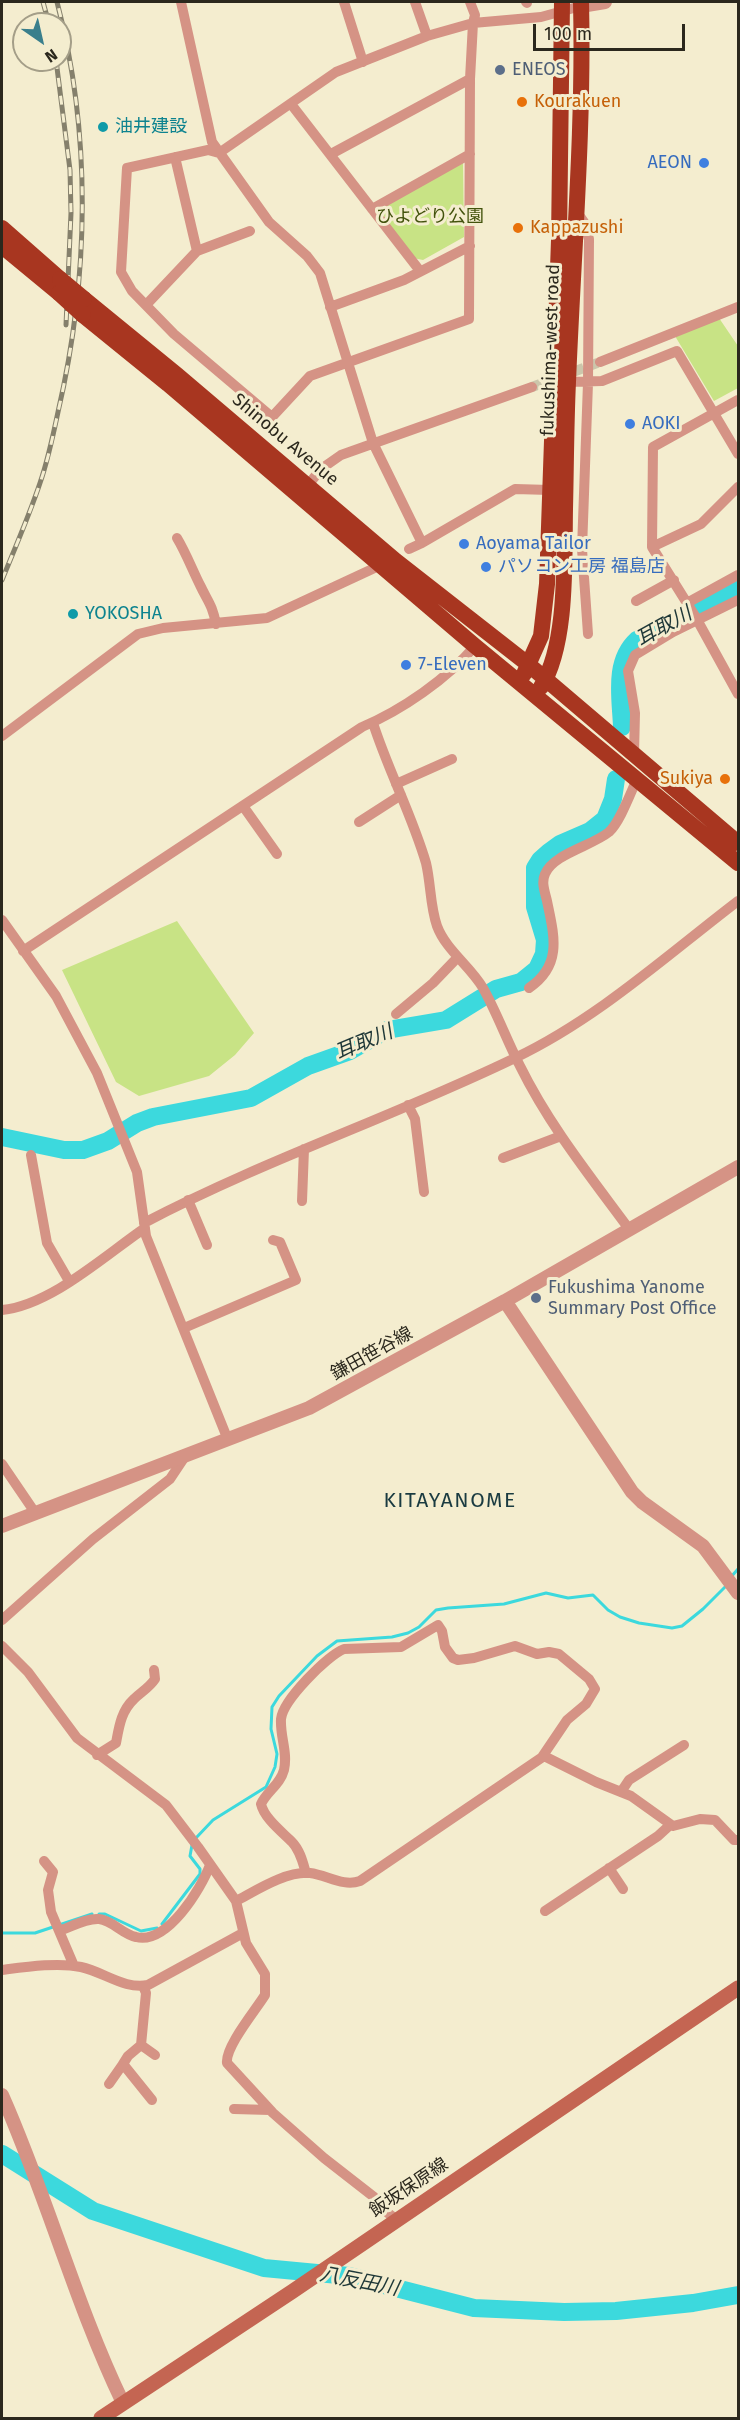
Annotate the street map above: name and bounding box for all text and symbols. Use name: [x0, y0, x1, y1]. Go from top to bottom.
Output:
north arrow: [12, 12, 72, 72]
scale bar: [536, 12, 688, 50]
text: 100 m: [544, 23, 592, 45]
text: N: [42, 45, 61, 67]
place label: ENEOS: [512, 59, 566, 81]
marker: ENEOS: [493, 63, 507, 77]
place label: Kourakuen: [534, 91, 621, 113]
marker: Kourakuen: [515, 95, 529, 109]
place label: 油井建設: [115, 116, 187, 138]
marker: 油井建設: [96, 120, 110, 134]
place label: AEON: [648, 152, 692, 174]
marker: AEON: [697, 156, 711, 170]
park label: ひよどり公園: [376, 206, 484, 228]
place label: Kappazushi: [530, 217, 623, 239]
marker: Kappazushi: [511, 221, 525, 235]
street label: fukushima-west road: [537, 264, 565, 436]
street label: Shinobu Avenue: [227, 389, 343, 491]
place label: AOKI: [642, 413, 681, 435]
marker: AOKI: [623, 417, 637, 431]
place label: Aoyama Tailor: [476, 533, 591, 555]
marker: Aoyama Tailor: [457, 537, 471, 551]
place label: パソコン工房 福島店: [498, 556, 665, 578]
marker: パソコン工房 福島店: [479, 560, 493, 574]
water label: 耳取川: [632, 602, 696, 652]
place label: YOKOSHA: [85, 603, 162, 625]
marker: YOKOSHA: [66, 607, 80, 621]
place label: 7-Eleven: [418, 654, 487, 676]
marker: 7-Eleven: [399, 658, 413, 672]
place label: Sukiya: [660, 768, 713, 790]
marker: Sukiya: [718, 772, 732, 786]
water label: 耳取川: [332, 1020, 396, 1066]
place label: Fukushima Yanome Summary Post Office: [548, 1277, 716, 1320]
marker: Fukushima Yanome Summary Post Office: [529, 1291, 543, 1305]
street label: 鎌田笹谷線: [327, 1323, 417, 1385]
district label: KITAYANOME: [383, 1488, 517, 1514]
street label: 飯坂保原線: [366, 2154, 452, 2222]
water label: 八反田川: [317, 2263, 401, 2301]

